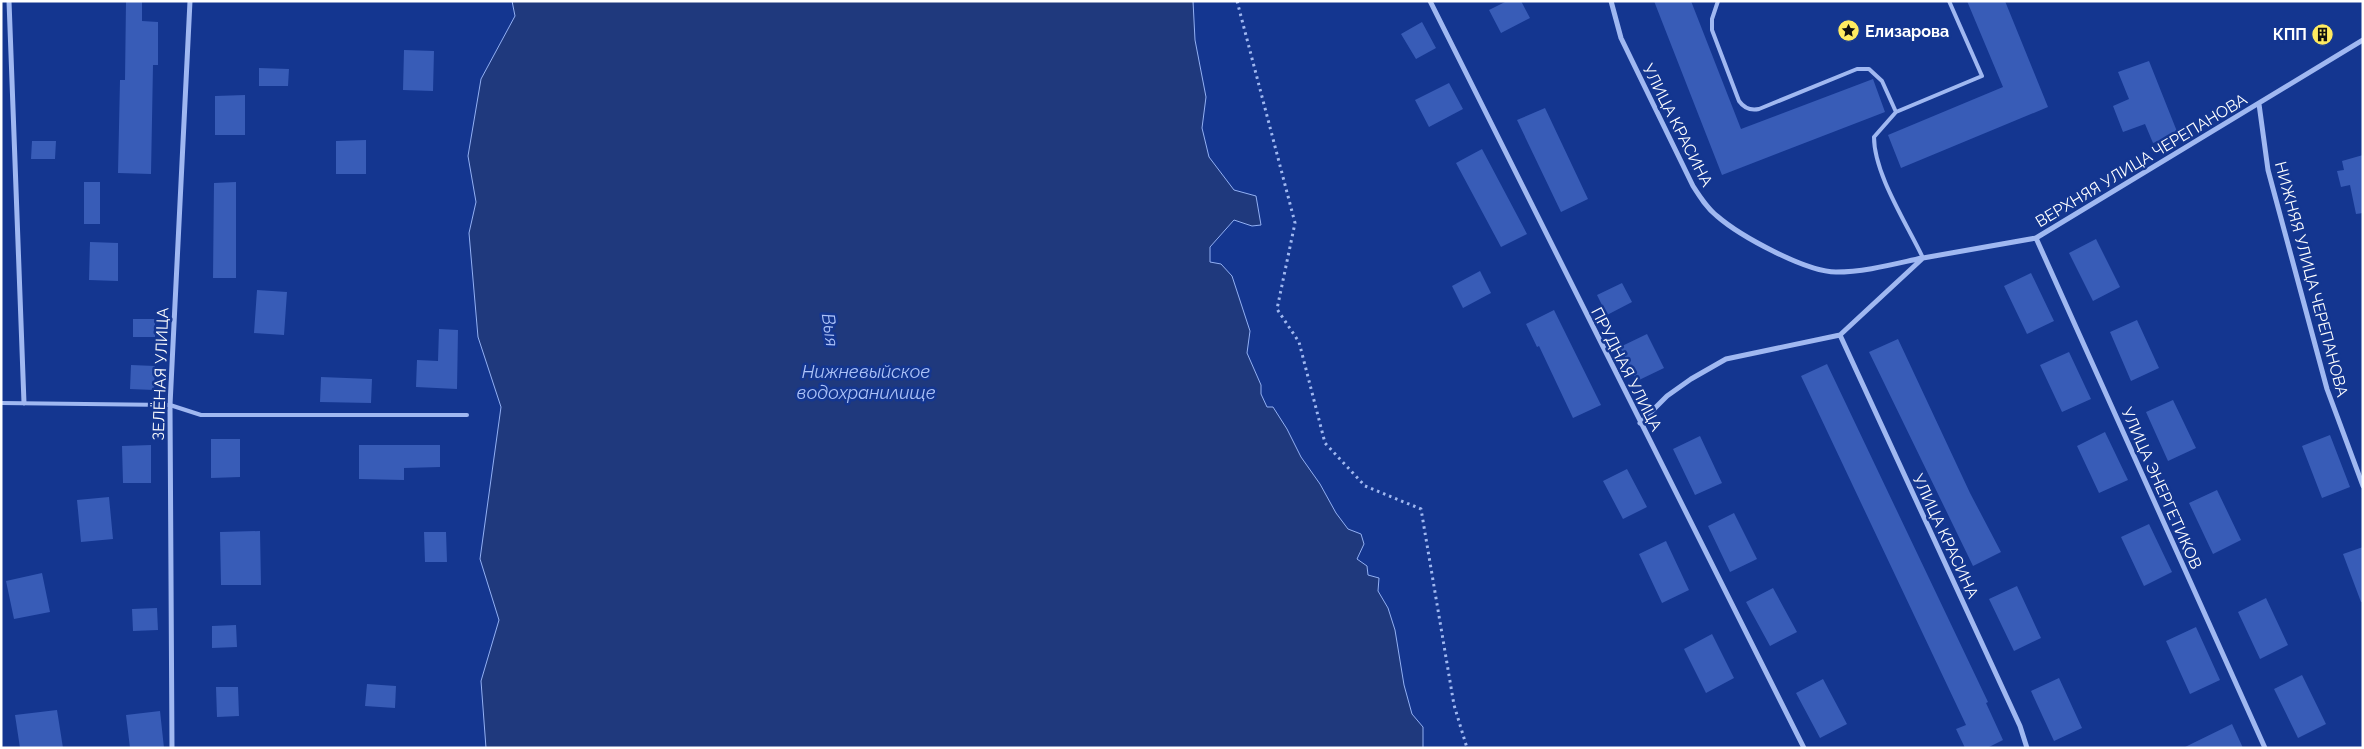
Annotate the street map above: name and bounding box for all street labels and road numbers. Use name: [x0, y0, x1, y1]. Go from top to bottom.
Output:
street label: УЛИЦА КРАСИНА: [1638, 61, 1717, 190]
street label: ВЕРХНЯЯ УЛИЦА ЧЕРЕПАНОВА: [2032, 90, 2251, 231]
street label: НИЖНЯЯ УЛИЦА ЧЕРЕПАНОВА: [2271, 159, 2352, 399]
street label: ПРУДНАЯ УЛИЦА: [1587, 304, 1666, 434]
street label: ЗЕЛЁНАЯ УЛИЦА: [148, 307, 172, 441]
street label: УЛИЦА ЭНЕРГЕТИКОВ: [2117, 404, 2206, 572]
street label: УЛИЦА КРАСИНА: [1908, 471, 1983, 602]

